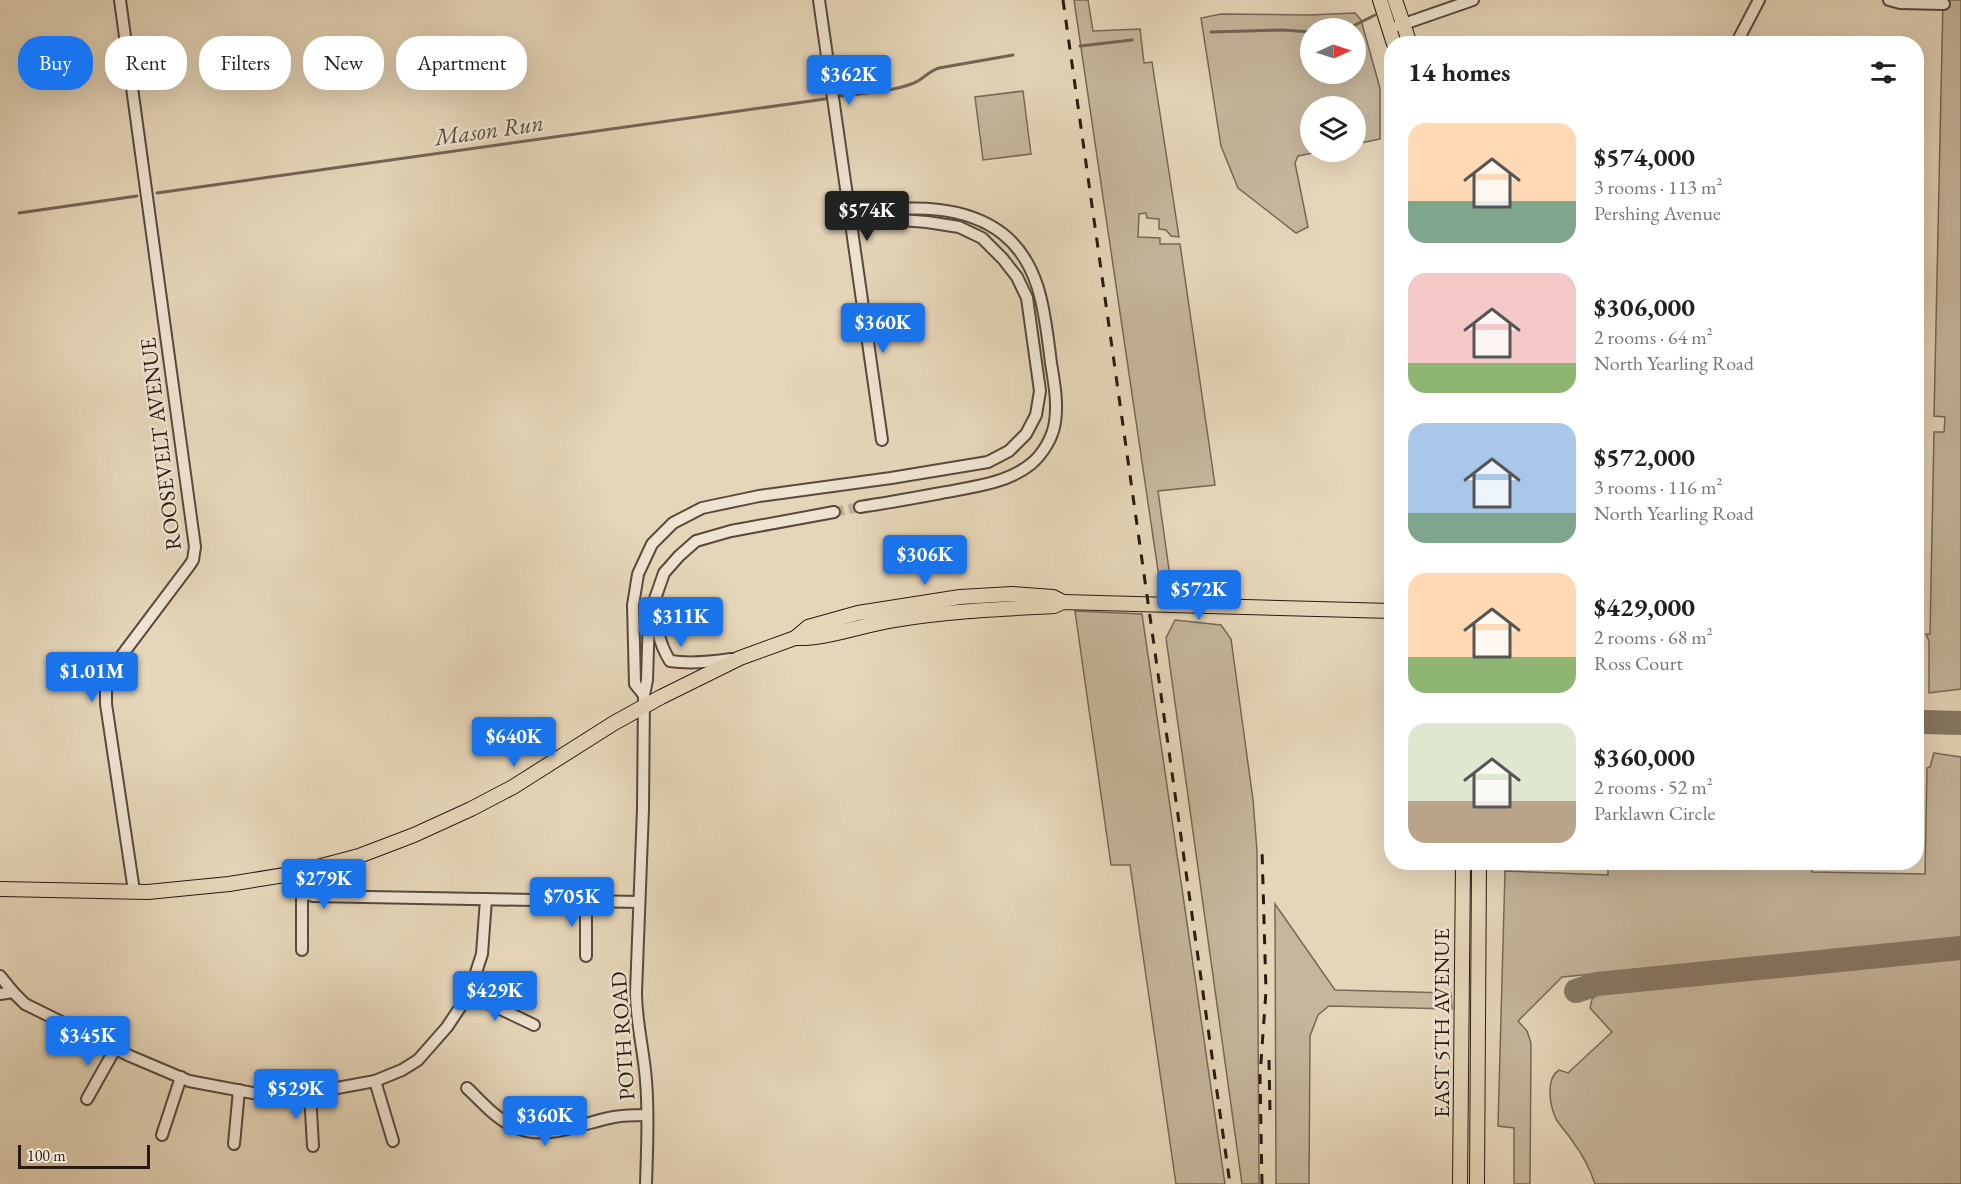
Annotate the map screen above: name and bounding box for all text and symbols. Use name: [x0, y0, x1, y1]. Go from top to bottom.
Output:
north arrow: [1300, 18, 1366, 84]
map controls: [1300, 18, 1366, 162]
chip: Buy: [18, 36, 93, 90]
chip: Rent: [105, 36, 187, 90]
chip: Filters: [199, 36, 291, 90]
chip: New: [303, 36, 384, 90]
chip: Apartment: [396, 36, 527, 90]
pin: $362K: [807, 55, 891, 106]
text: 14 homes: [1408, 55, 1510, 89]
icon: filters: [1867, 56, 1900, 89]
text: $362K: [821, 61, 877, 87]
button: layers: [1300, 96, 1366, 162]
water label: Mason Run: [430, 107, 545, 153]
text: $574,000: [1594, 140, 1695, 174]
icon: home: [1456, 147, 1528, 219]
text: 3 rooms · 113 m²: [1594, 174, 1722, 200]
pin: $574K: [825, 191, 909, 242]
text: $574K: [839, 197, 895, 223]
text: Pershing Avenue: [1594, 200, 1721, 226]
text: $306,000: [1594, 290, 1695, 324]
icon: home: [1456, 297, 1528, 369]
pin: $360K: [841, 303, 925, 354]
text: $360K: [855, 309, 911, 335]
text: 2 rooms · 64 m²: [1594, 324, 1713, 350]
street label: ROOSEVELT AVENUE: [133, 336, 188, 552]
text: North Yearling Road: [1594, 350, 1754, 376]
text: $572,000: [1594, 440, 1695, 474]
icon: home: [1456, 447, 1528, 519]
text: 3 rooms · 116 m²: [1594, 474, 1722, 500]
text: North Yearling Road: [1594, 500, 1754, 526]
pin: $306K: [883, 535, 967, 586]
text: $306K: [897, 541, 953, 567]
pin: $572K: [1157, 570, 1241, 621]
text: $572K: [1171, 576, 1227, 602]
text: $429,000: [1594, 590, 1695, 624]
pin: $311K: [639, 597, 723, 648]
icon: home: [1456, 597, 1528, 669]
text: $311K: [653, 603, 709, 629]
text: 2 rooms · 68 m²: [1594, 624, 1713, 650]
text: Ross Court: [1594, 650, 1683, 676]
pin: $1.01M: [43, 652, 141, 703]
text: $1.01M: [60, 658, 124, 684]
pin: $640K: [472, 717, 556, 768]
text: $640K: [486, 723, 542, 749]
text: $360,000: [1594, 740, 1695, 774]
icon: home: [1456, 747, 1528, 819]
text: 2 rooms · 52 m²: [1594, 774, 1713, 800]
text: Parklawn Circle: [1594, 800, 1715, 826]
pin: $279K: [282, 859, 366, 910]
text: $279K: [296, 865, 352, 891]
pin: $705K: [530, 877, 614, 928]
text: $705K: [544, 883, 600, 909]
street label: EAST 5TH AVENUE: [1427, 928, 1456, 1118]
pin: $429K: [453, 971, 537, 1022]
street label: POTH ROAD: [604, 971, 641, 1101]
text: $429K: [467, 977, 523, 1003]
pin: $345K: [46, 1016, 130, 1067]
text: $345K: [60, 1022, 116, 1048]
pin: $529K: [254, 1069, 338, 1120]
text: $529K: [268, 1075, 324, 1101]
pin: $360K: [503, 1096, 587, 1147]
text: $360K: [517, 1102, 573, 1128]
scale bar: [18, 1142, 150, 1170]
text: 100 m: [27, 1145, 66, 1166]

